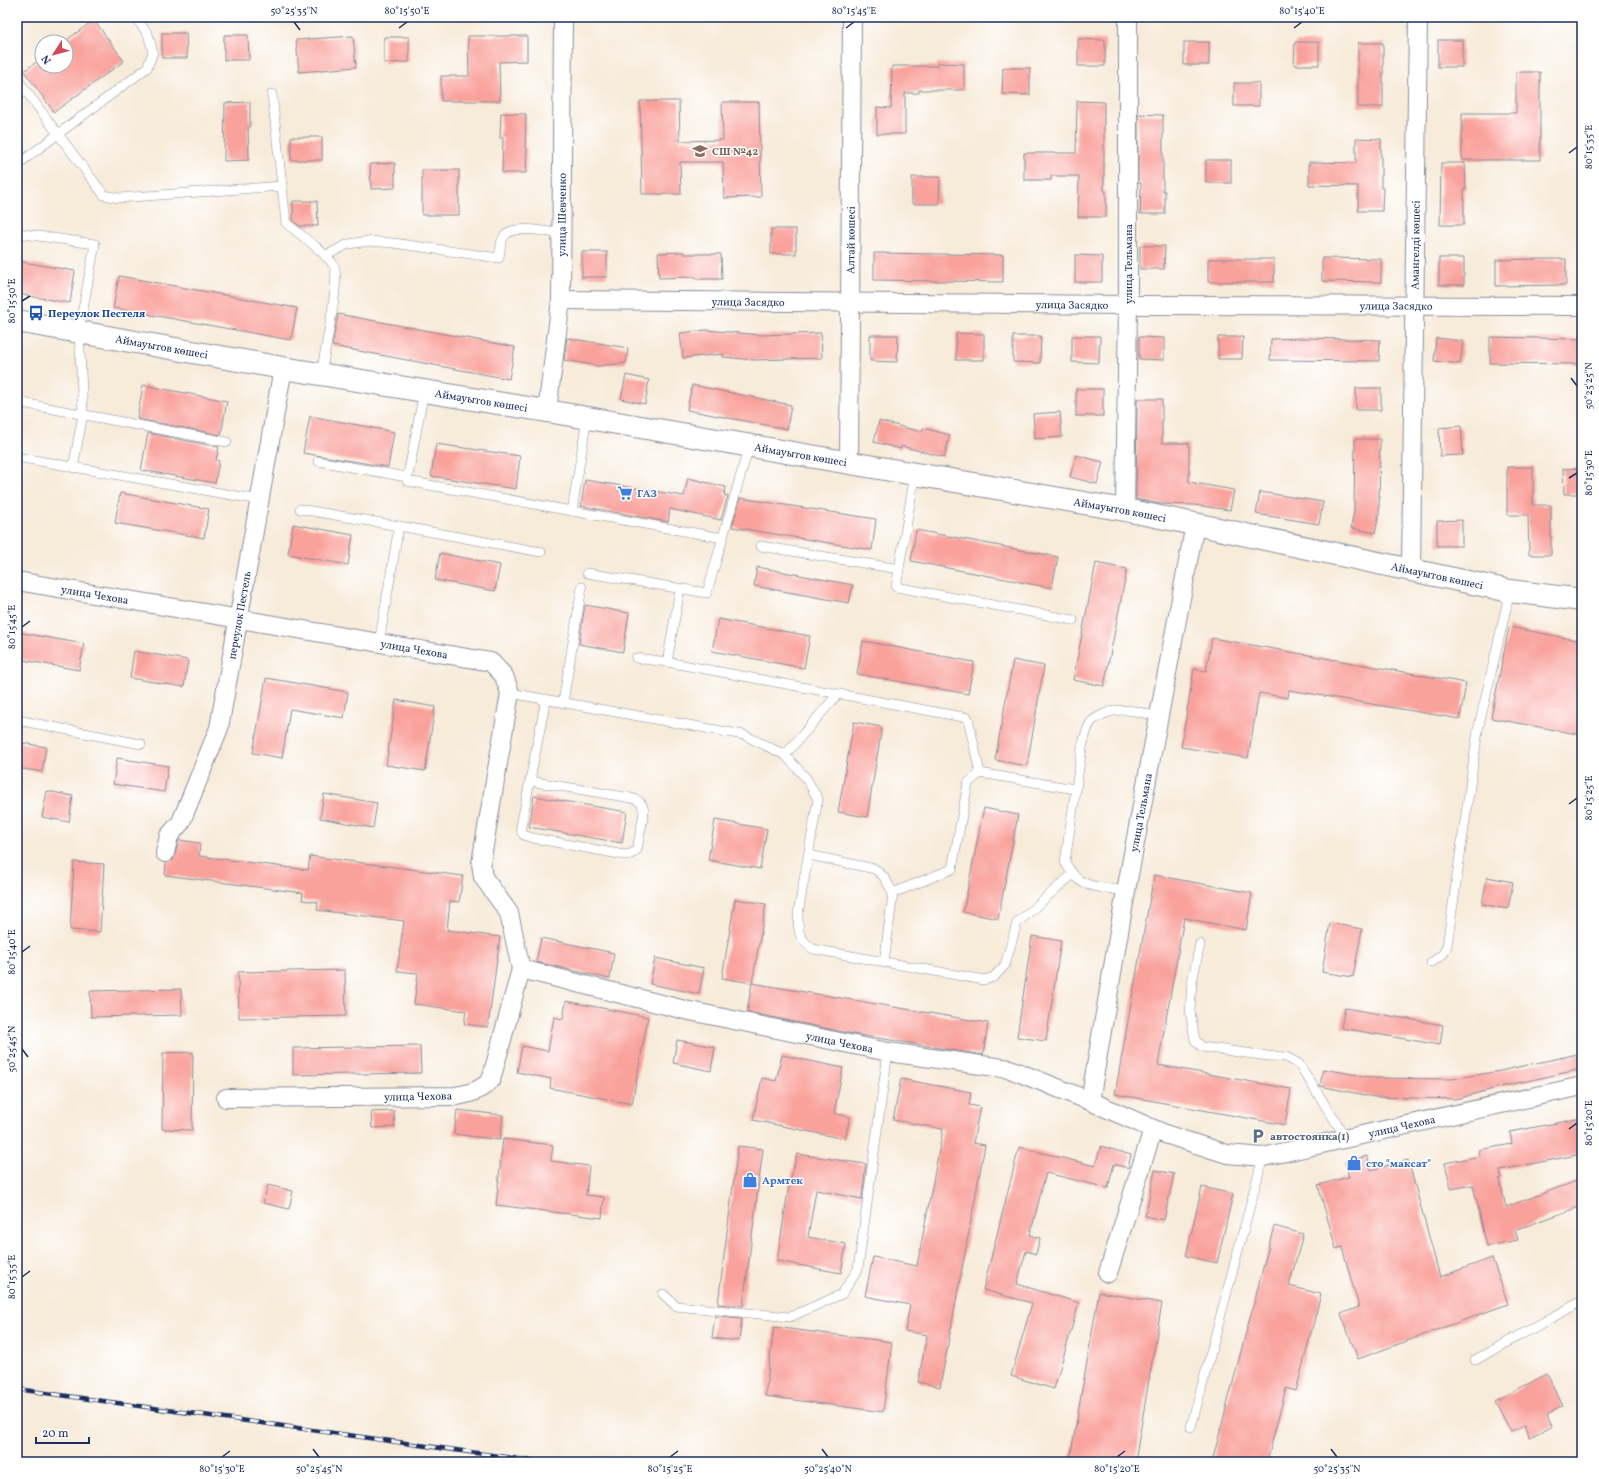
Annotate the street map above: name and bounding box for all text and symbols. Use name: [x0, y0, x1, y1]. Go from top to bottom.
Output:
text: 50°25'35"N: [270, 4, 318, 18]
text: 80°15'50"E: [384, 4, 430, 18]
text: 80°15'45"E: [832, 4, 876, 18]
text: 80°15'40"E: [1279, 4, 1325, 18]
north arrow: [34, 34, 74, 74]
text: N: [39, 51, 56, 67]
text: 80°15'35"E: [1582, 125, 1596, 169]
school or university icon: СШ №42: [691, 142, 709, 160]
place label: СШ №42: [712, 145, 758, 160]
street label: улица Шевченко: [555, 173, 571, 257]
street label: Амангелді көшесі: [1409, 200, 1425, 290]
street label: Алтай көшесі: [844, 206, 860, 274]
street label: улица Тельмана: [1122, 223, 1137, 304]
text: 80°15'50"E: [5, 278, 19, 324]
street label: улица Засядко: [711, 295, 785, 311]
street label: улица Засядко: [1035, 298, 1109, 314]
street label: улица Засядко: [1359, 300, 1433, 315]
bus stop icon: Переулок Пестеля: [27, 304, 45, 322]
place label: Переулок Пестеля: [48, 307, 145, 322]
street label: Аймауытов көшесі: [114, 332, 209, 364]
text: 50°25'25"N: [1582, 362, 1596, 410]
street label: Аймауытов көшесі: [433, 387, 529, 417]
street label: Аймауытов көшесі: [753, 441, 848, 471]
text: 80°15'30"E: [1582, 450, 1596, 496]
supermarket icon: ГАЗ: [616, 484, 634, 502]
place label: ГАЗ: [637, 487, 657, 502]
street label: Аймауытов көшесі: [1072, 495, 1167, 527]
street label: Аймауытов көшесі: [1389, 560, 1484, 594]
street label: переулок Пестель: [225, 570, 256, 661]
street label: улица Чехова: [60, 583, 130, 609]
text: 80°15'45"E: [5, 605, 19, 649]
street label: улица Чехова: [379, 637, 449, 664]
street label: улица Тельмана: [1127, 771, 1157, 854]
text: 80°15'25"E: [1582, 776, 1596, 820]
text: 80°15'40"E: [5, 929, 19, 975]
text: 50°25'45"N: [5, 1025, 19, 1072]
street label: улица Чехова: [804, 1029, 875, 1058]
street label: улица Чехова: [384, 1089, 453, 1106]
text: 80°15'20"E: [1582, 1100, 1596, 1146]
street label: улица Чехова: [1367, 1113, 1437, 1142]
parking icon: автостоянка(1): [1249, 1127, 1267, 1145]
place label: автостоянка(1): [1270, 1130, 1350, 1145]
shop icon: сто "максат": [1345, 1154, 1363, 1172]
place label: сто "максат": [1366, 1157, 1431, 1172]
shop icon: Армтек: [741, 1171, 759, 1189]
place label: Армтек: [762, 1174, 803, 1189]
text: 80°15'35"E: [5, 1255, 19, 1299]
scale bar: [36, 1419, 89, 1445]
text: 20 m: [42, 1426, 69, 1442]
text: 80°15'30"E: [199, 1462, 245, 1476]
text: 50°25'45"N: [296, 1462, 343, 1476]
text: 80°15'25"E: [648, 1462, 692, 1476]
text: 50°25'40"N: [804, 1462, 853, 1476]
text: 80°15'20"E: [1094, 1462, 1140, 1476]
text: 50°25'35"N: [1313, 1462, 1361, 1476]

